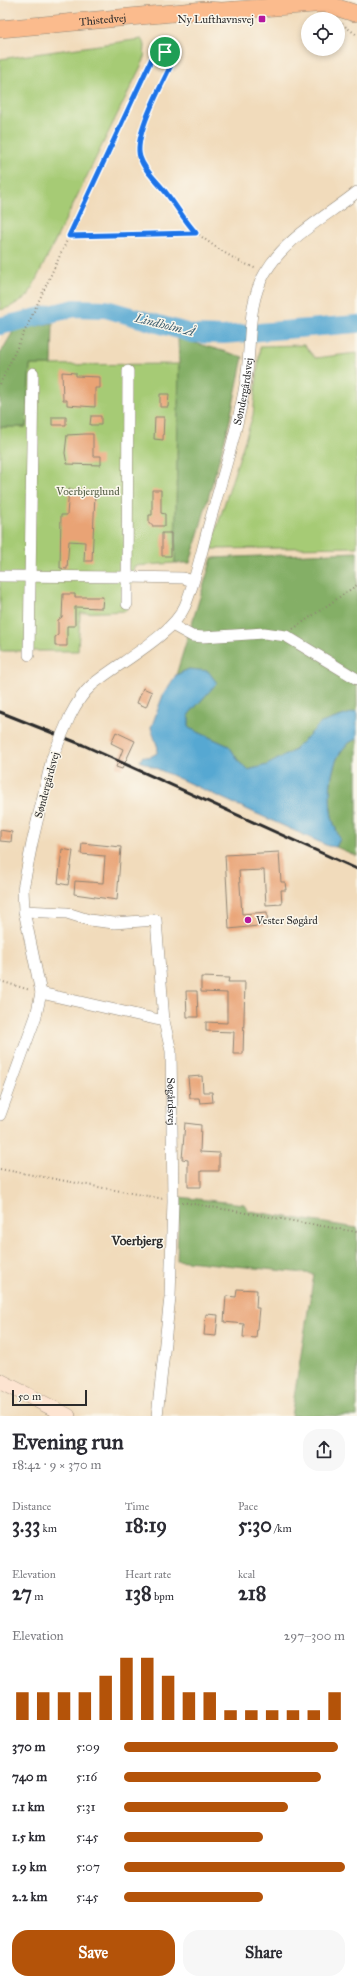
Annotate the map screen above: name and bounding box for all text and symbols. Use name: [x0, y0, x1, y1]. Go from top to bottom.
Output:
street label: Thistedvej: [78, 11, 127, 28]
map controls: [301, 12, 345, 56]
button: locate: [301, 12, 345, 56]
place label: Ny Lufthavnsvej: [177, 13, 254, 26]
marker: Ny Lufthavnsvej: [257, 14, 267, 24]
pin: [148, 35, 182, 69]
icon: arrive: [154, 41, 176, 63]
water label: Lindholm Å: [133, 309, 197, 339]
street label: Søndergårdsvej: [230, 357, 255, 426]
park label: Voerbjerglund: [55, 485, 120, 498]
street label: Søndergårdsvej: [32, 751, 62, 819]
place label: Vester Søgård: [255, 914, 318, 927]
marker: Vester Søgård: [243, 915, 253, 925]
street label: Søgårdsvej: [165, 1077, 178, 1125]
district label: Voerbjerg: [111, 1233, 163, 1249]
scale bar: [12, 1388, 87, 1407]
text: 50 m: [18, 1390, 41, 1403]
text: Evening run: [12, 1428, 124, 1455]
button: share: [303, 1429, 345, 1471]
text: 18:42 · 9 × 370 m: [12, 1457, 101, 1473]
text: Distance: [12, 1500, 51, 1513]
text: Time: [125, 1500, 149, 1513]
text: Pace: [238, 1500, 258, 1513]
text: 3.33: [12, 1513, 40, 1537]
text: 18:19: [125, 1513, 167, 1537]
text: 5:30: [238, 1513, 272, 1537]
text: km: [40, 1522, 57, 1535]
text: /km: [272, 1522, 292, 1535]
text: Elevation: [12, 1568, 56, 1581]
text: Heart rate: [125, 1568, 171, 1581]
text: kcal: [238, 1568, 255, 1581]
text: 27: [12, 1581, 32, 1605]
text: 138: [125, 1581, 152, 1605]
text: 218: [238, 1581, 266, 1605]
text: m: [32, 1590, 44, 1603]
text: bpm: [152, 1590, 174, 1603]
text: Elevation: [12, 1628, 64, 1644]
text: 297–300 m: [284, 1628, 345, 1644]
text: 370 m: [12, 1739, 45, 1755]
text: 5:09: [76, 1739, 100, 1755]
text: 740 m: [12, 1769, 47, 1785]
text: 5:16: [76, 1769, 97, 1785]
text: 1.1 km: [12, 1799, 45, 1815]
text: 5:31: [76, 1799, 96, 1815]
text: 1.5 km: [12, 1829, 45, 1845]
text: 5:45: [76, 1829, 99, 1845]
text: 1.9 km: [12, 1859, 47, 1875]
text: 5:07: [76, 1859, 100, 1875]
text: 2.2 km: [12, 1889, 48, 1905]
text: 5:45: [76, 1889, 99, 1905]
button: Save: [12, 1930, 175, 1976]
button: Share: [183, 1930, 345, 1976]

